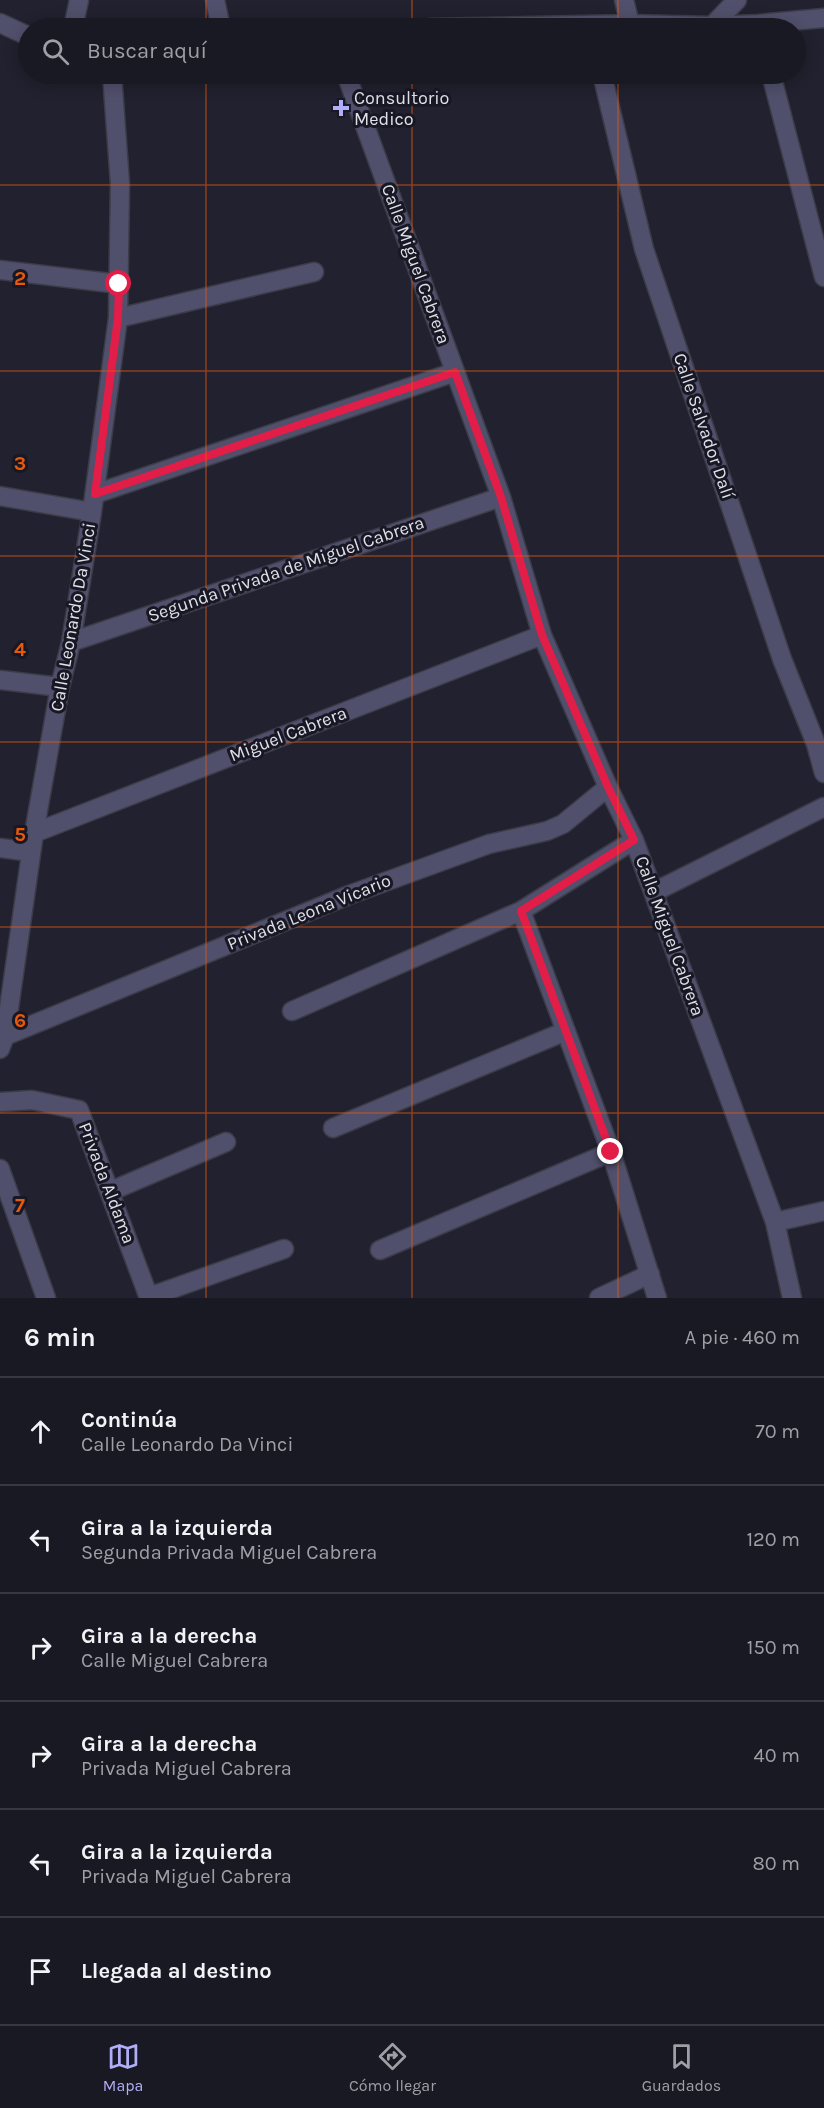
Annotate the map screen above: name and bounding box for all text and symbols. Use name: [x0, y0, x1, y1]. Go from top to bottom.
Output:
search box: [18, 18, 806, 84]
icon: search: [39, 35, 72, 68]
text: Buscar aquí: [87, 38, 207, 64]
place label: Consultorio Medico: [354, 87, 449, 130]
marker: Consultorio Medico: [332, 99, 350, 117]
street label: Calle Miguel Cabrera: [377, 181, 455, 347]
text: 2: [14, 267, 26, 290]
route start: [105, 270, 131, 296]
street label: Calle Salvador Dalí: [669, 350, 739, 502]
text: 3: [14, 452, 26, 475]
street label: Segunda Privada de Miguel Cabrera: [145, 511, 427, 627]
street label: Calle Leonardo Da Vinci: [46, 521, 100, 713]
text: 4: [14, 638, 26, 661]
street label: Miguel Cabrera: [226, 702, 350, 766]
text: 5: [14, 823, 26, 846]
street label: Calle Miguel Cabrera: [631, 853, 709, 1019]
street label: Privada Leona Vicario: [224, 869, 394, 955]
text: 6: [14, 1009, 26, 1032]
street label: Privada Aldama: [74, 1119, 140, 1247]
route end: [597, 1138, 623, 1164]
text: 7: [15, 1194, 25, 1217]
text: 6 min: [24, 1322, 96, 1353]
text: A pie · 460 m: [685, 1326, 800, 1349]
text: Continúa: [81, 1407, 177, 1433]
icon: ahead: [24, 1415, 57, 1448]
text: 70 m: [755, 1420, 800, 1443]
text: Calle Leonardo Da Vinci: [81, 1433, 293, 1456]
text: Gira a la izquierda: [81, 1515, 273, 1541]
icon: left: [24, 1523, 57, 1556]
text: 120 m: [746, 1528, 800, 1551]
text: Segunda Privada Miguel Cabrera: [81, 1541, 377, 1564]
text: Gira a la derecha: [81, 1623, 257, 1649]
icon: right: [24, 1631, 57, 1664]
text: 150 m: [747, 1636, 800, 1659]
text: Calle Miguel Cabrera: [81, 1649, 268, 1672]
text: Gira a la derecha: [81, 1731, 257, 1757]
icon: right: [24, 1739, 57, 1772]
text: 40 m: [754, 1744, 800, 1767]
text: Privada Miguel Cabrera: [81, 1757, 292, 1780]
text: Gira a la izquierda: [81, 1839, 273, 1865]
icon: left: [24, 1847, 57, 1880]
text: 80 m: [752, 1852, 800, 1875]
text: Privada Miguel Cabrera: [81, 1865, 292, 1888]
icon: arrive: [24, 1955, 57, 1988]
text: Llegada al destino: [81, 1958, 272, 1984]
tab: Mapa: [103, 2040, 143, 2095]
tab: Cómo llegar: [349, 2040, 436, 2095]
tab: Guardados: [642, 2040, 721, 2095]

